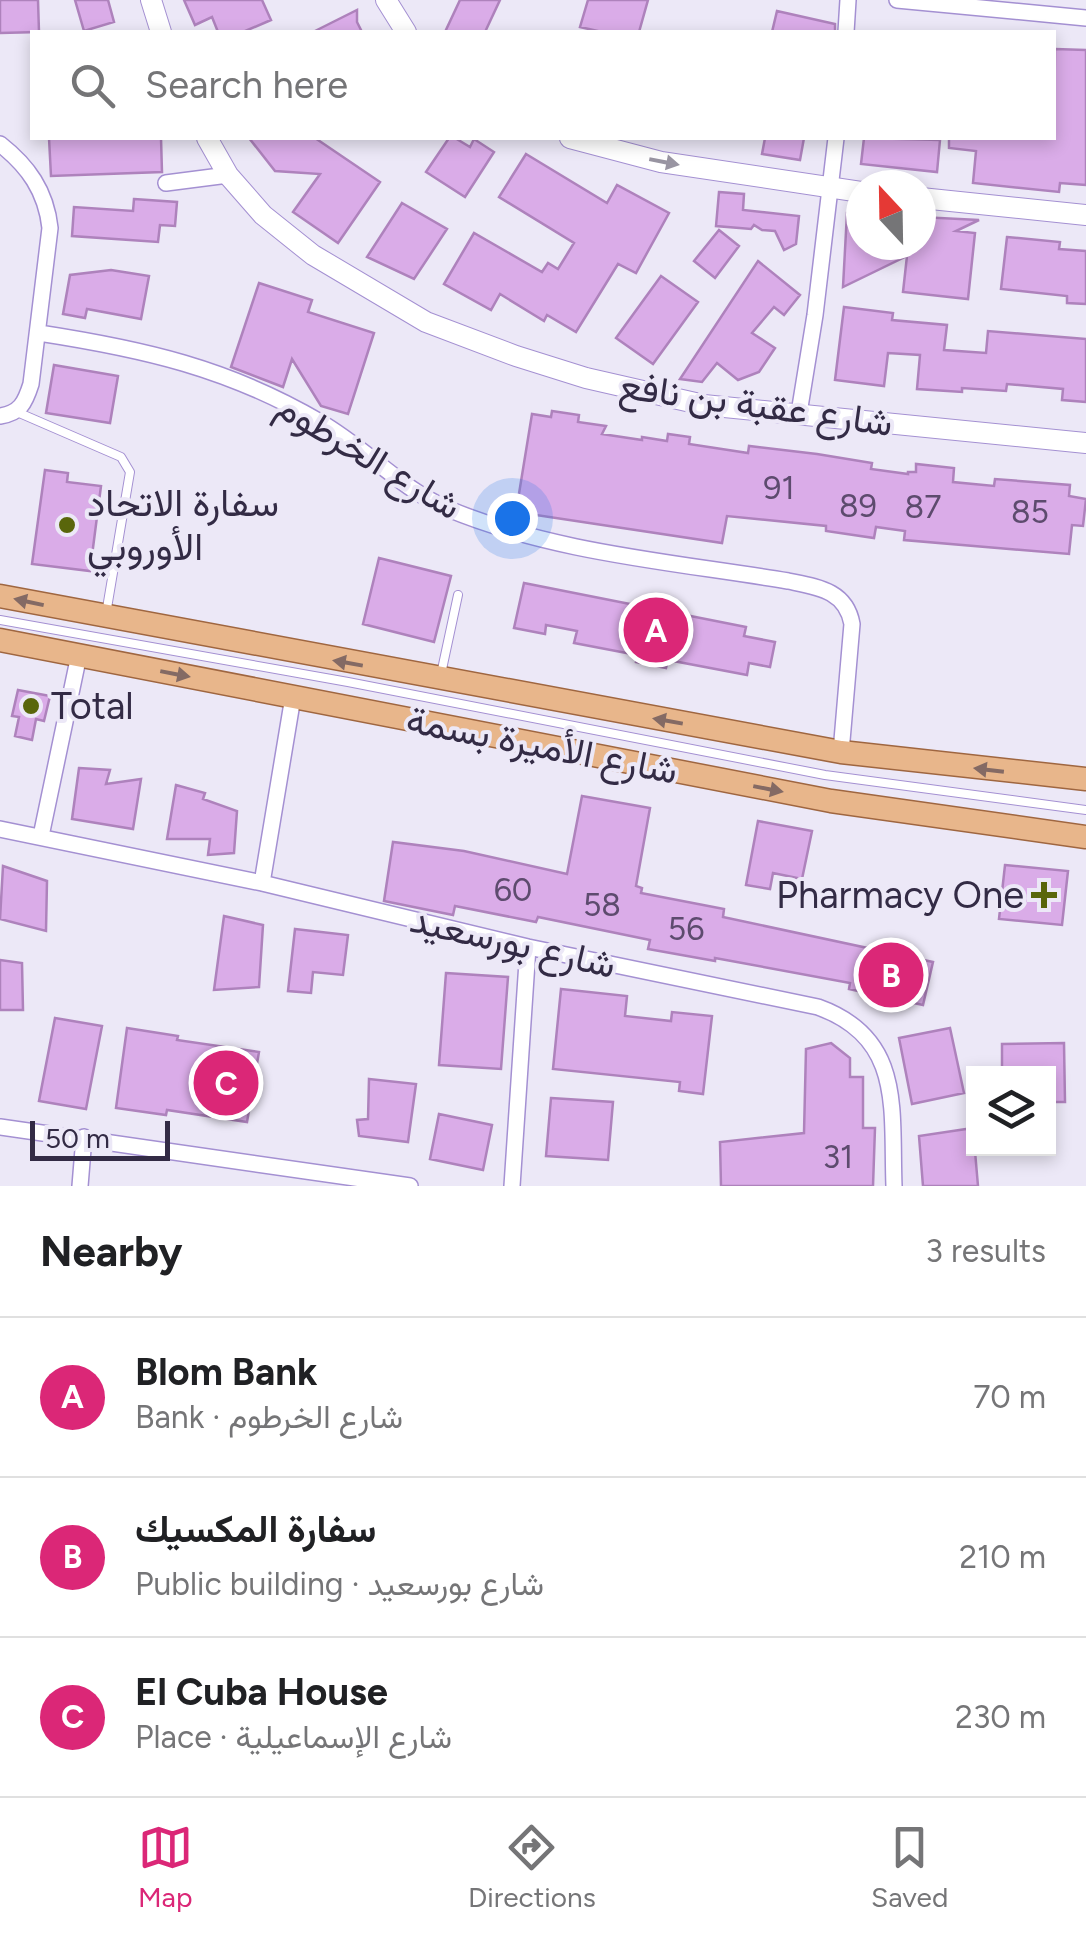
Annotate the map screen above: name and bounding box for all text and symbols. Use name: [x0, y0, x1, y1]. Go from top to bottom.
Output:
search box: [30, 30, 1056, 140]
icon: search: [65, 58, 120, 113]
text: Search here: [145, 62, 348, 108]
one-way arrow: [649, 154, 680, 170]
north arrow: [846, 170, 936, 260]
street label: شارع عقبة بن نافع: [616, 362, 896, 449]
street label: شارع الخرطوم: [267, 383, 470, 532]
house number: 91: [763, 469, 795, 507]
place label: سفارة الاتحاد الأوروبي: [87, 480, 279, 578]
house number: 89: [839, 487, 877, 525]
house number: 87: [905, 488, 941, 526]
your location: [487, 493, 538, 544]
house number: 85: [1011, 493, 1049, 531]
marker: سفارة الاتحاد الأوروبي: [56, 514, 78, 536]
pin: A: [624, 592, 688, 668]
one-way arrow: [13, 594, 44, 610]
one-way arrow: [332, 655, 363, 670]
one-way arrow: [159, 666, 190, 682]
place label: Total: [51, 683, 134, 729]
marker: Total: [20, 695, 42, 717]
street label: شارع الأميرة بسمة: [402, 696, 681, 797]
one-way arrow: [652, 713, 683, 728]
one-way arrow: [973, 762, 1004, 778]
one-way arrow: [753, 781, 784, 797]
house number: 60: [494, 871, 532, 909]
place label: Pharmacy One: [776, 872, 1024, 918]
marker: Pharmacy One: [1033, 884, 1055, 906]
house number: 58: [583, 886, 621, 924]
street label: شارع بورسعيد: [405, 896, 620, 991]
house number: 56: [668, 910, 704, 948]
pin: B: [858, 938, 924, 1012]
pin: C: [194, 1046, 258, 1120]
map controls: [966, 1066, 1056, 1156]
button: layers: [966, 1066, 1056, 1156]
scale bar: [30, 1116, 170, 1160]
text: 50 m: [45, 1121, 110, 1155]
house number: 31: [823, 1138, 853, 1176]
text: Nearby: [40, 1226, 182, 1277]
text: 3 results: [926, 1232, 1046, 1270]
text: Blom Bank: [135, 1349, 317, 1395]
text: A: [61, 1378, 84, 1416]
text: 70 m: [973, 1378, 1046, 1416]
text: Bank · شارع الخرطوم: [135, 1398, 403, 1436]
text: سفارة المكسيك: [135, 1506, 376, 1552]
text: B: [63, 1538, 82, 1576]
text: 210 m: [959, 1538, 1046, 1576]
text: Public building · شارع بورسعيد: [135, 1565, 544, 1603]
text: El Cuba House: [135, 1669, 388, 1715]
text: C: [61, 1698, 84, 1736]
text: 230 m: [955, 1698, 1046, 1736]
text: Place · شارع الإسماعيلية: [135, 1718, 452, 1756]
tab: Map: [138, 1820, 193, 1914]
tab: Directions: [468, 1820, 596, 1914]
tab: Saved: [871, 1820, 948, 1914]

